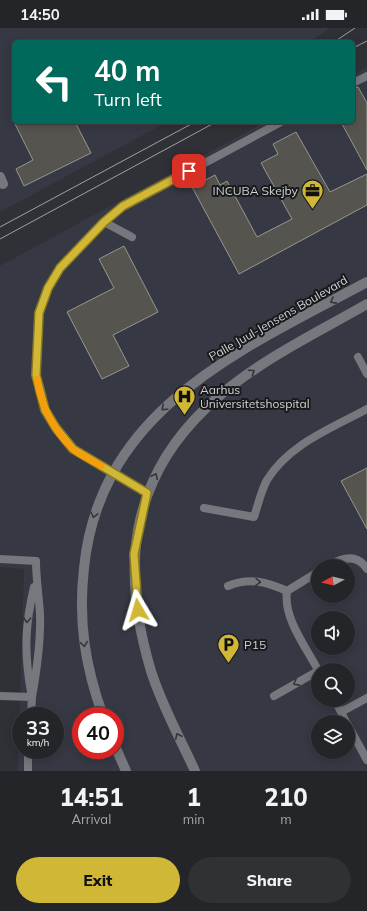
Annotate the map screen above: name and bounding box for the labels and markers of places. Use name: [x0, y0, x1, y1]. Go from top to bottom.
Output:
pin: [172, 154, 206, 188]
office icon: INCUBA Skejby: [300, 177, 326, 210]
place label: INCUBA Skejby: [213, 183, 299, 198]
place label: Aarhus Universitetshospital: [200, 382, 310, 411]
hospital icon: Aarhus Universitetshospital: [171, 383, 197, 416]
parking icon: P15: [215, 631, 241, 664]
place label: P15: [244, 637, 266, 652]

